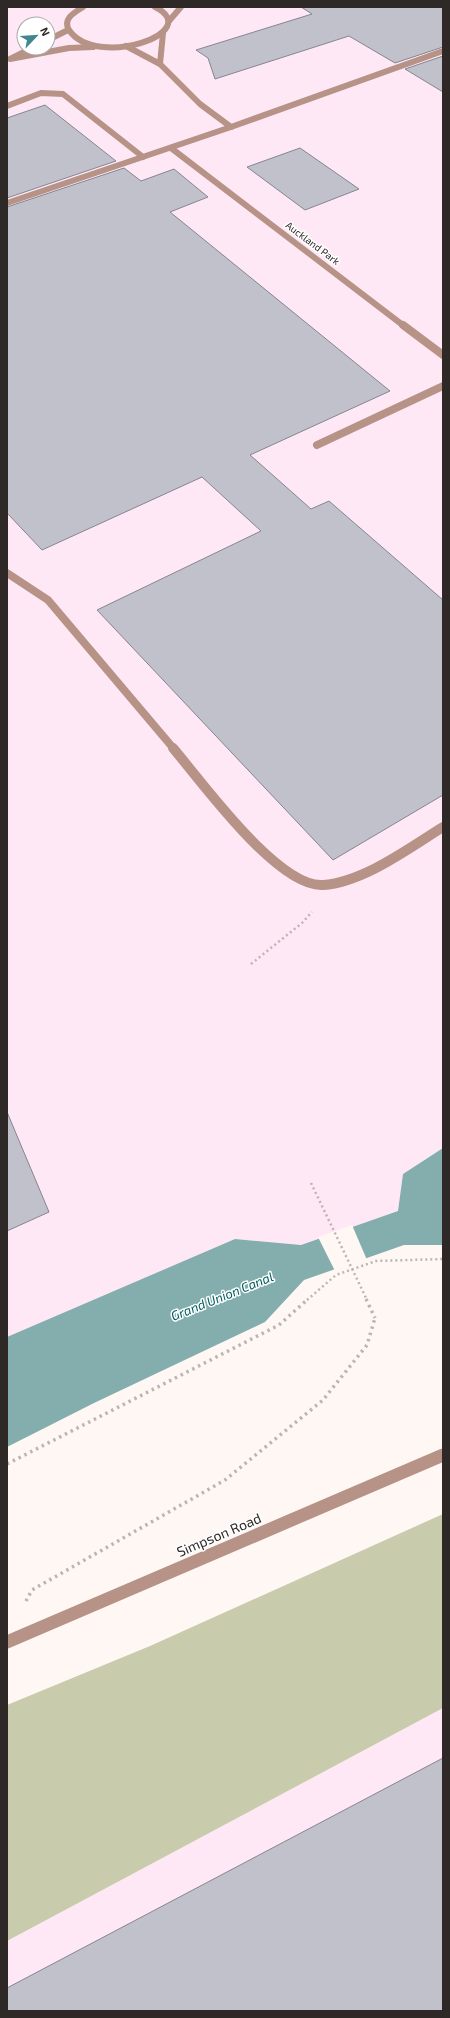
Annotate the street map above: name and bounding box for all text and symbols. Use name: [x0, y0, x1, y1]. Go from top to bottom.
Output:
north arrow: [16, 16, 56, 56]
text: N: [38, 25, 53, 38]
street label: Auckland Park: [284, 219, 342, 267]
water label: Grand Union Canal: [168, 1268, 276, 1324]
street label: Simpson Road: [174, 1509, 264, 1560]

